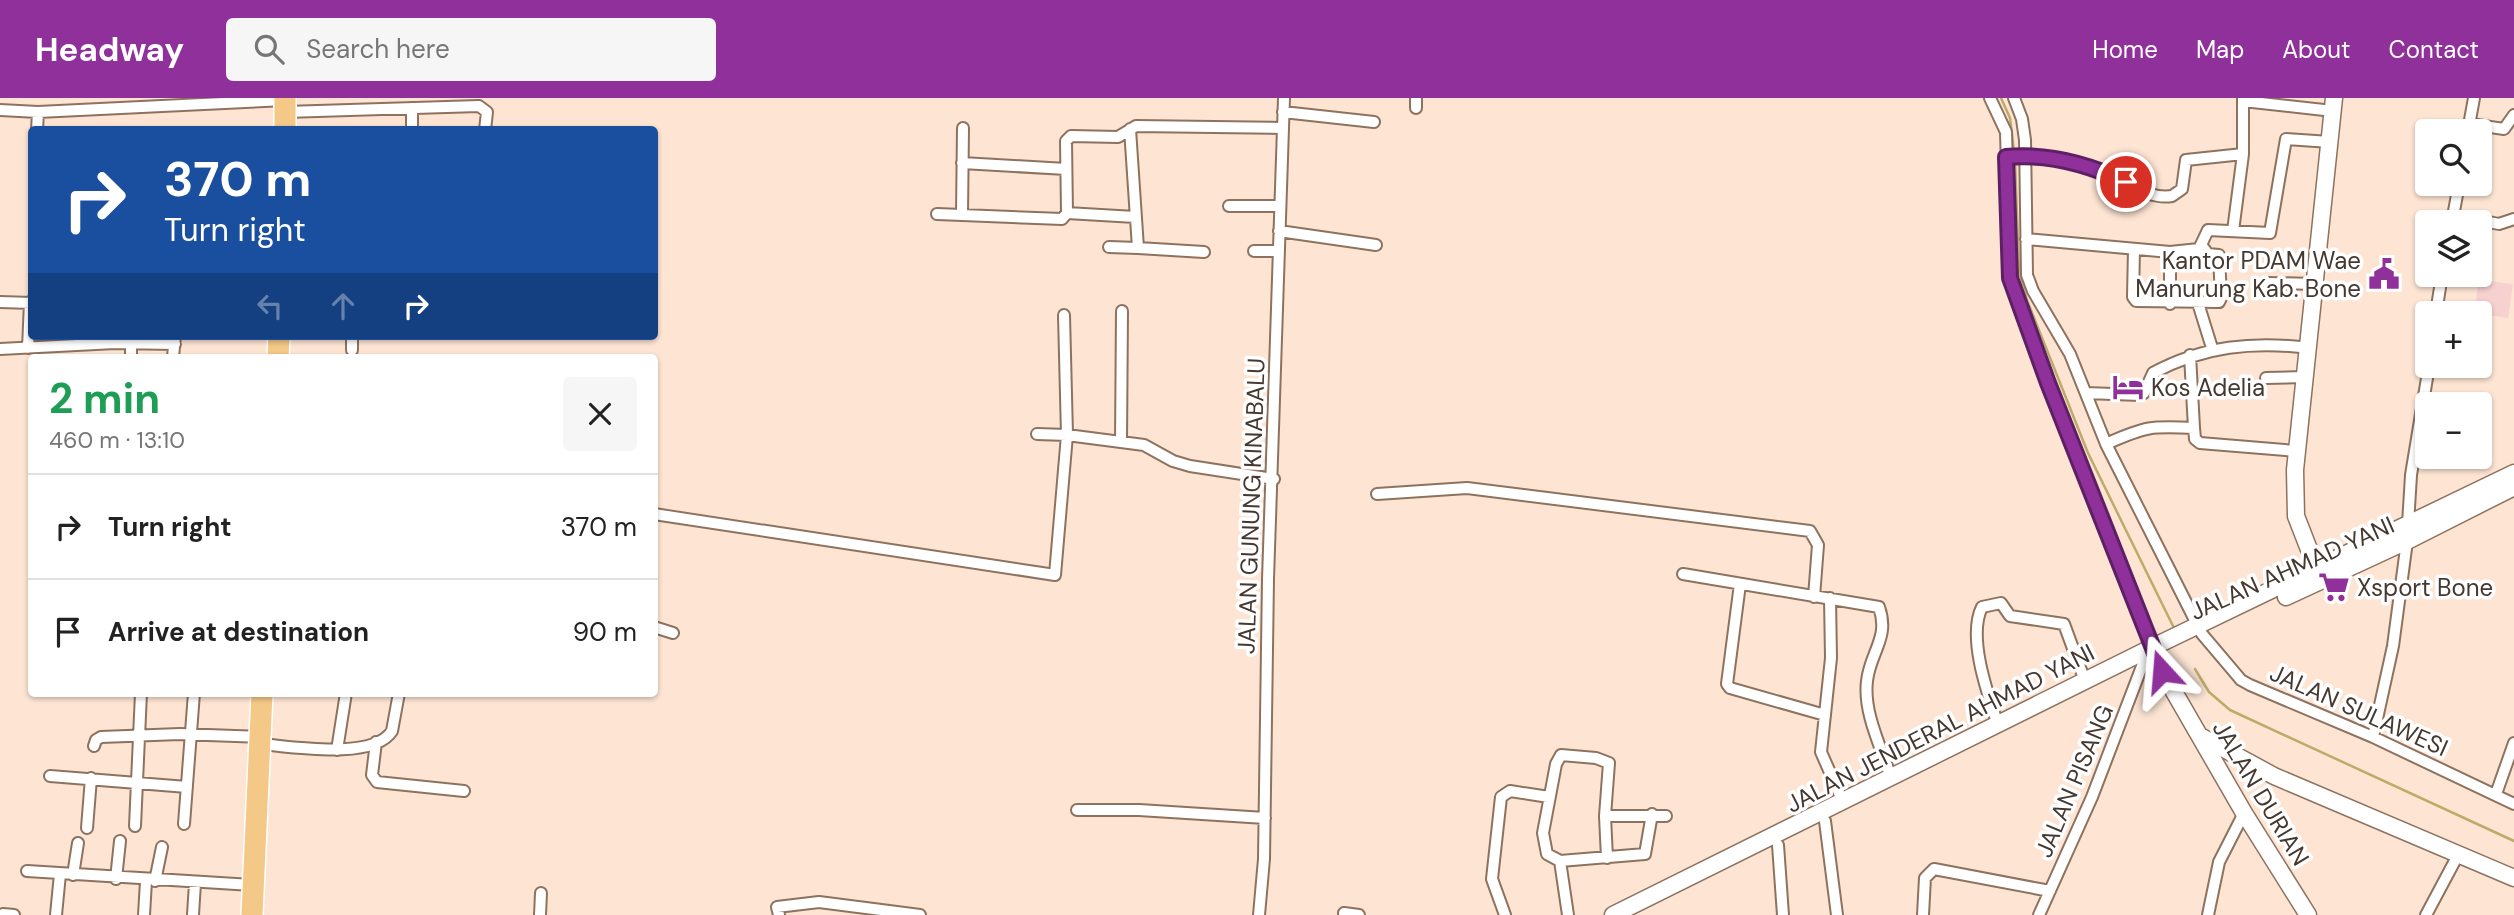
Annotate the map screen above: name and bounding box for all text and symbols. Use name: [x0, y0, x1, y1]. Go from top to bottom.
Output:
search box: [226, 18, 716, 81]
text: Headway: [35, 28, 184, 71]
icon: search: [250, 30, 288, 68]
text: Search here: [306, 32, 450, 66]
text: Home: [2092, 34, 2158, 65]
text: Map: [2196, 34, 2244, 65]
text: About: [2282, 34, 2351, 65]
text: Contact: [2389, 34, 2479, 65]
map controls: [2415, 119, 2492, 469]
button: search: [2415, 119, 2492, 196]
text: 370 m: [164, 147, 311, 211]
pin: [2096, 152, 2156, 212]
icon: right: [49, 154, 140, 245]
icon: arrive: [2107, 163, 2145, 201]
text: Turn right: [164, 209, 306, 251]
button: layers: [2415, 210, 2492, 287]
place label: Kantor PDAM Wae Manurung Kab. Bone: [2135, 245, 2361, 304]
public building icon: Kantor PDAM Wae Manurung Kab. Bone: [2367, 257, 2401, 291]
icon: left: [251, 287, 289, 325]
icon: ahead: [324, 287, 362, 325]
icon: right: [397, 287, 435, 325]
button: +: [2415, 301, 2492, 378]
street label: JALAN GUNUNG KINABALU: [1230, 358, 1272, 654]
hotel icon: Kos Adelia: [2111, 370, 2145, 404]
text: 2 min: [49, 371, 160, 426]
place label: Kos Adelia: [2151, 372, 2265, 403]
button: close: [563, 377, 637, 451]
button: −: [2415, 392, 2492, 469]
text: 460 m · 13:10: [49, 425, 185, 455]
icon: right: [49, 508, 87, 546]
street label: JALAN AHMAD YANI: [2185, 509, 2399, 627]
text: Turn right: [108, 510, 232, 544]
text: 370 m: [561, 510, 637, 544]
supermarket icon: Xsport Bone: [2317, 570, 2351, 604]
place label: Xsport Bone: [2357, 572, 2493, 603]
icon: arrive: [49, 613, 87, 651]
text: Arrive at destination: [108, 615, 369, 649]
text: 90 m: [573, 615, 637, 649]
position arrow: [2125, 634, 2199, 708]
street label: JALAN JENDERAL AHMAD YANI: [1781, 637, 2099, 819]
street label: JALAN SULAWESI: [2265, 657, 2453, 763]
street label: JALAN PISANG: [2028, 700, 2120, 862]
street label: JALAN DURIAN: [2206, 715, 2316, 871]

